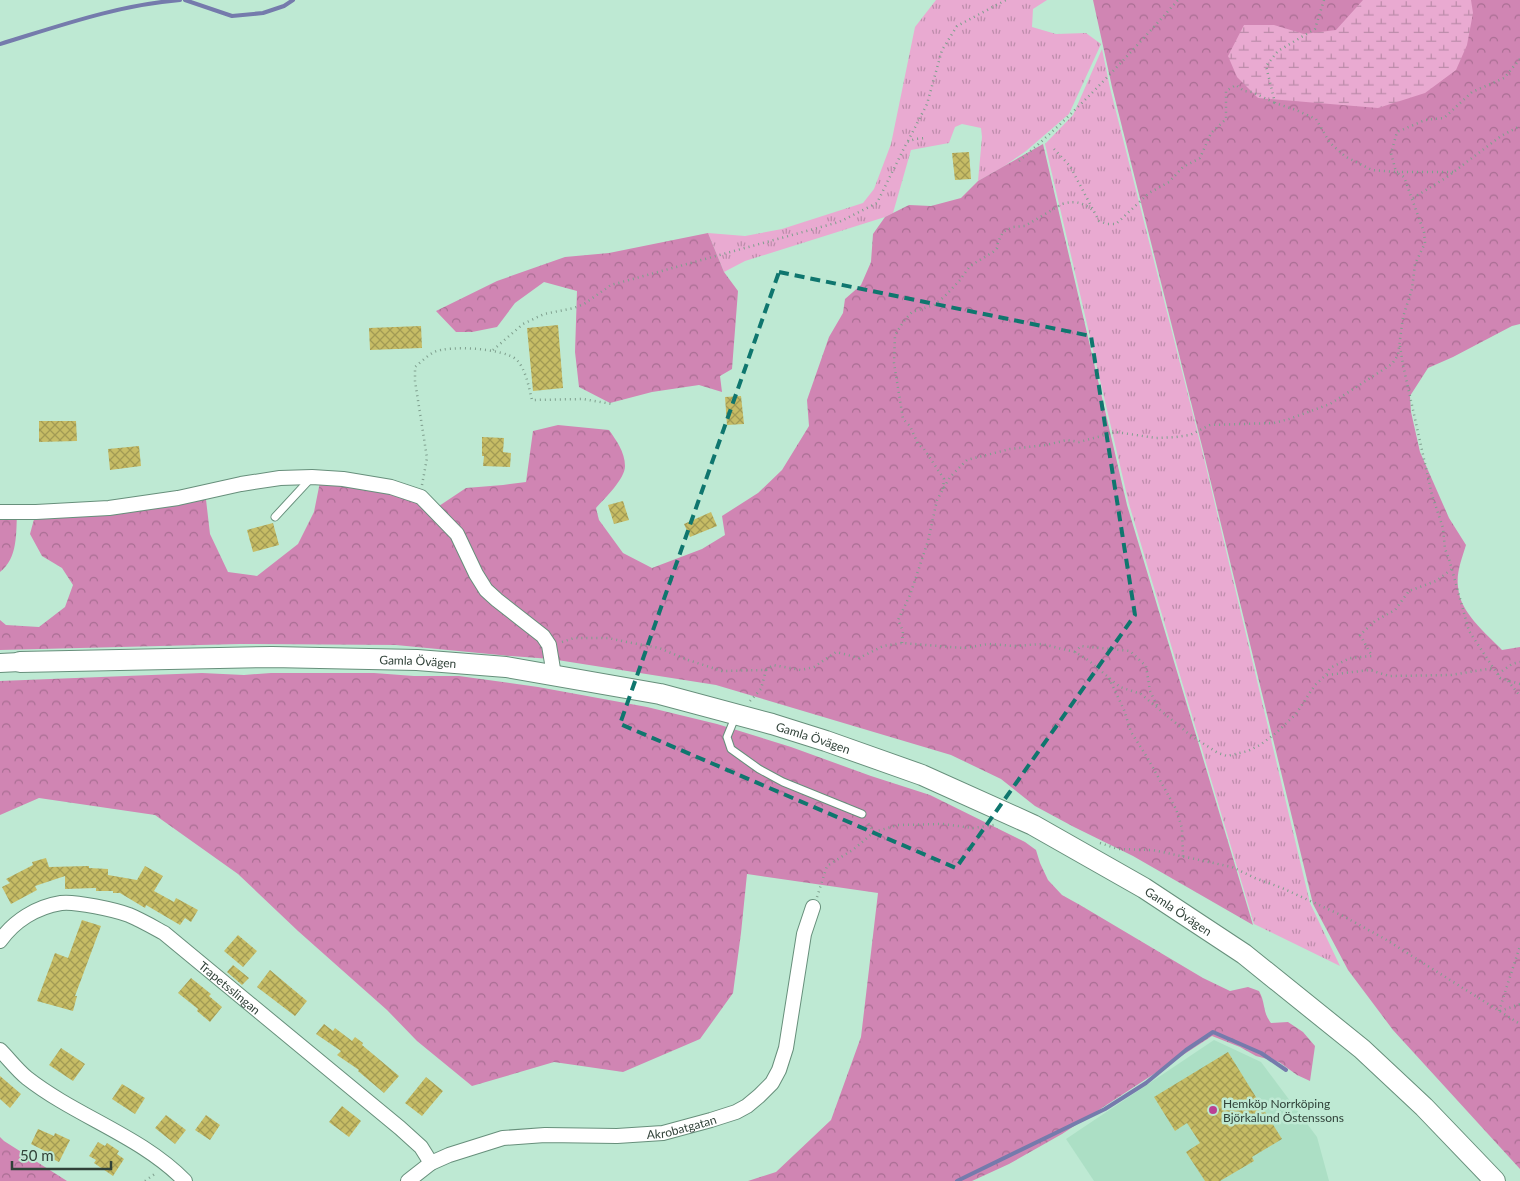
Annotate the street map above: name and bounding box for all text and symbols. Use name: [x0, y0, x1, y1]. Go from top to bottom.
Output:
street label: Gamla Övägen: [379, 652, 457, 671]
street label: Gamla Övägen: [774, 718, 852, 757]
street label: Gamla Övägen: [1142, 883, 1215, 938]
street label: Trapetsslingan: [196, 958, 264, 1017]
place label: Hemköp Norrköping Björkalund Östenssons: [1223, 1096, 1344, 1125]
marker: Hemköp Norrköping Björkalund Östenssons: [1207, 1104, 1219, 1116]
street label: Akrobatgatan: [646, 1111, 718, 1142]
scale bar: [12, 1138, 111, 1170]
text: 50 m: [20, 1146, 54, 1164]

